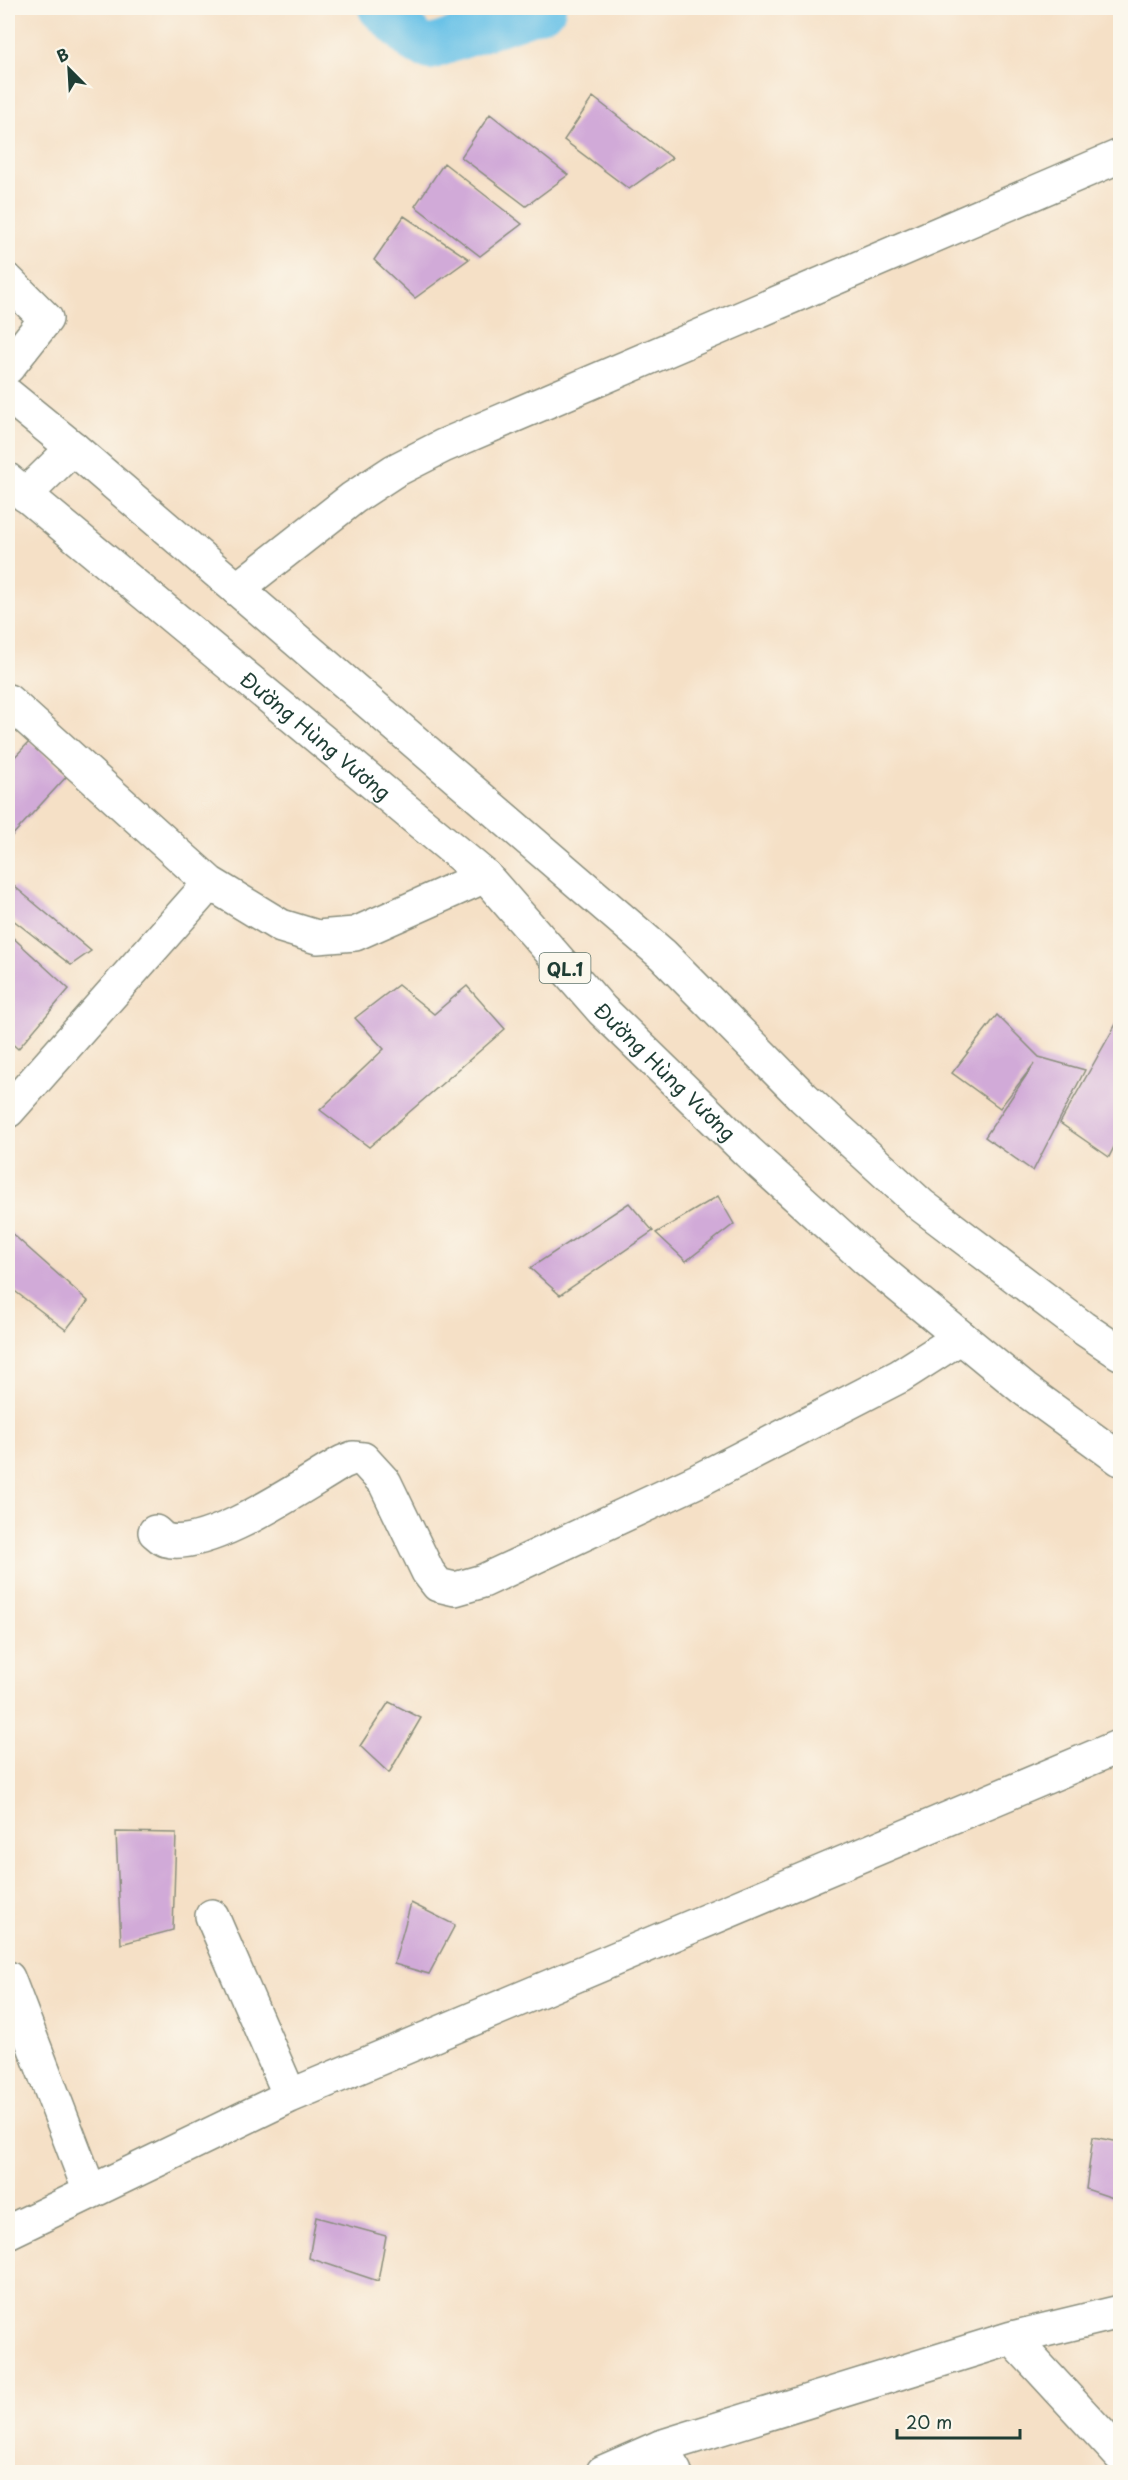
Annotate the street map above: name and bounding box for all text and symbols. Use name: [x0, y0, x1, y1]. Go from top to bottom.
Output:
north arrow: [39, 39, 99, 99]
text: B: [53, 41, 72, 68]
street label: Đường Hùng Vương: [234, 664, 397, 807]
road number: QL.1: [540, 953, 590, 983]
street label: Đường Hùng Vương: [588, 995, 743, 1148]
scale bar: [897, 2402, 1020, 2440]
text: 20 m: [906, 2408, 952, 2435]

